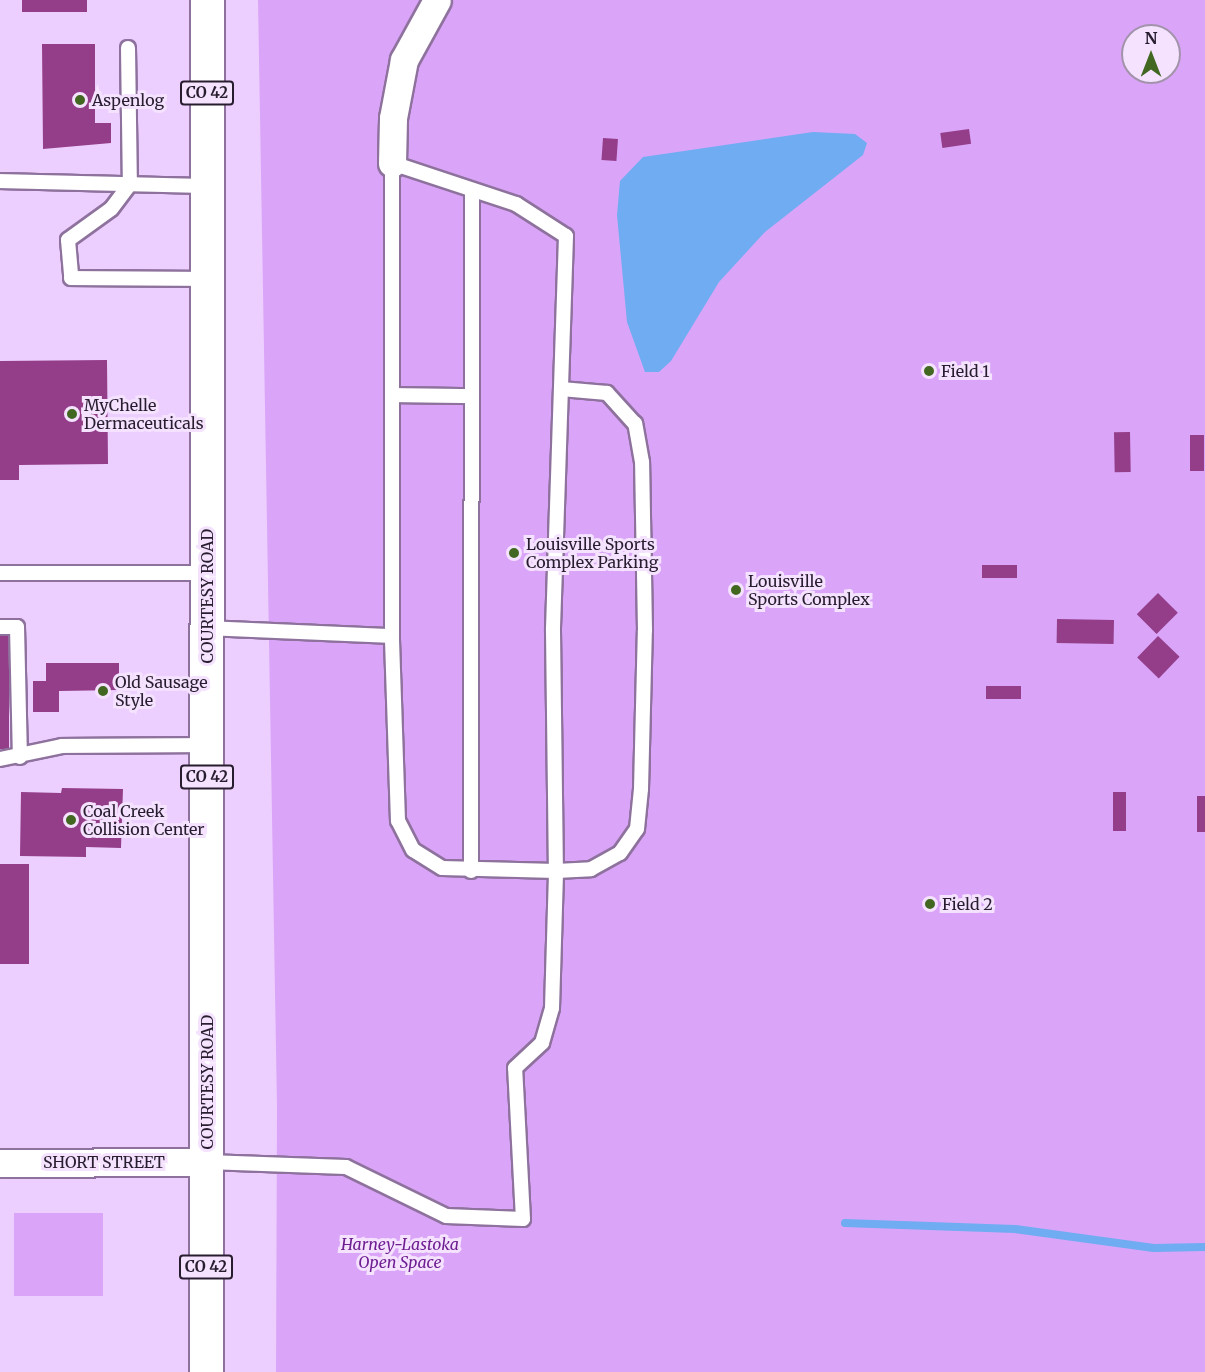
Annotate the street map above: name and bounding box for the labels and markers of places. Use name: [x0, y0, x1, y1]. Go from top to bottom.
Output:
place label: Aspenlog: [92, 90, 164, 110]
marker: Aspenlog: [73, 93, 87, 107]
place label: Field 1: [941, 361, 990, 381]
marker: Field 1: [922, 364, 936, 378]
place label: MyChelle Dermaceuticals: [84, 395, 204, 433]
marker: MyChelle Dermaceuticals: [65, 407, 79, 421]
place label: Louisville Sports Complex Parking: [526, 534, 658, 572]
marker: Louisville Sports Complex Parking: [507, 546, 521, 560]
place label: Louisville Sports Complex: [748, 571, 870, 609]
marker: Louisville Sports Complex: [729, 583, 743, 597]
place label: Old Sausage Style: [115, 672, 207, 710]
marker: Old Sausage Style: [96, 684, 110, 698]
place label: Coal Creek Collision Center: [83, 801, 204, 839]
marker: Coal Creek Collision Center: [64, 813, 78, 827]
place label: Field 2: [942, 894, 993, 914]
marker: Field 2: [923, 897, 937, 911]

